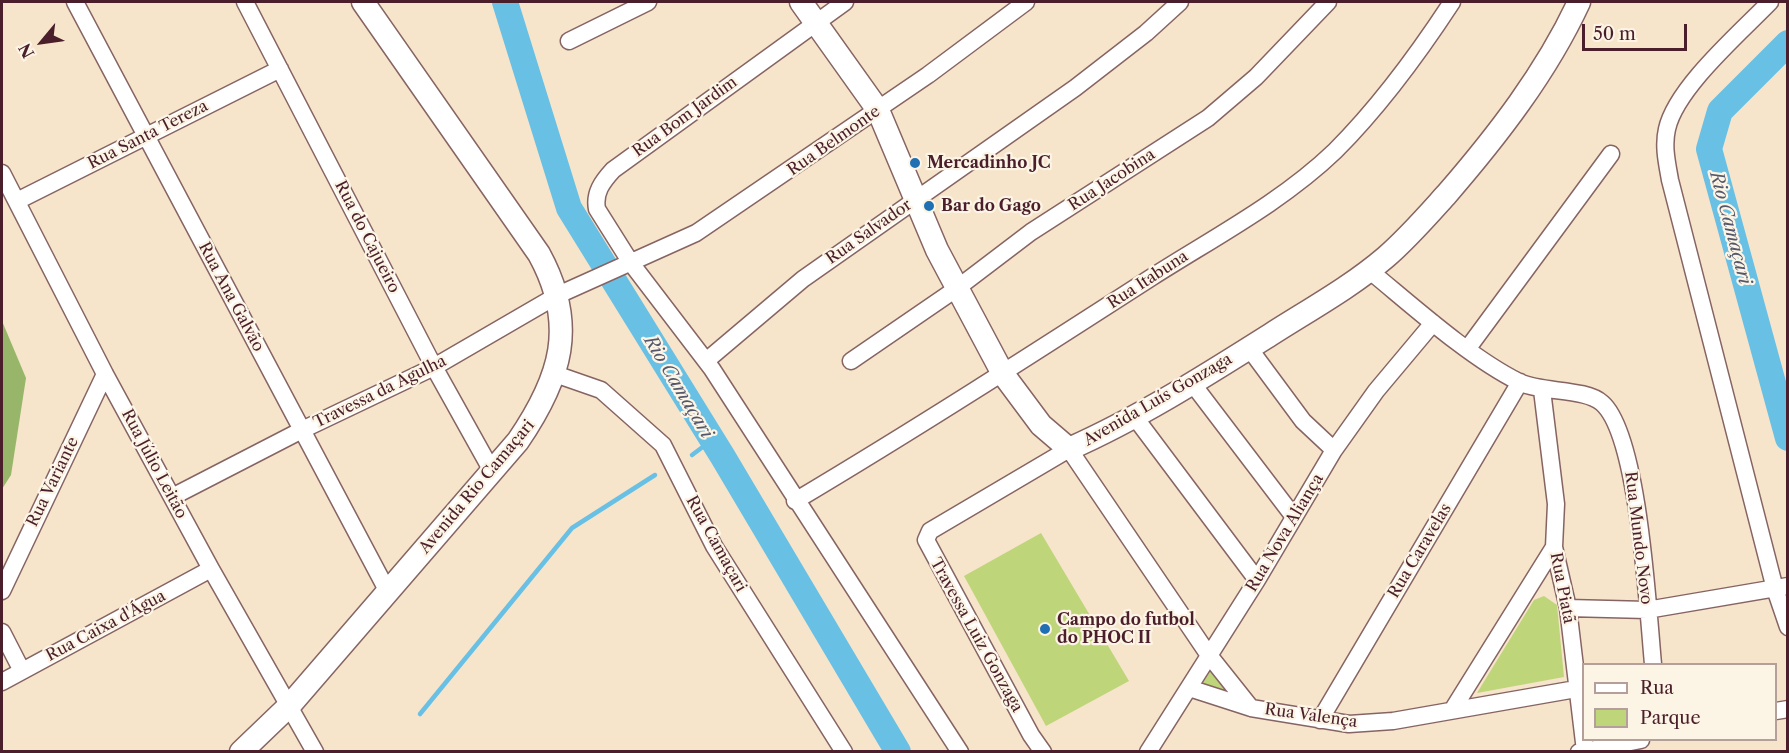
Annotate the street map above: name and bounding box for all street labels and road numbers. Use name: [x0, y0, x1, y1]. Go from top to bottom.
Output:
street label: Rua Bom Jardim: [629, 73, 741, 161]
street label: Rua Santa Tereza: [85, 96, 211, 174]
street label: Rua Belmonte: [784, 102, 884, 180]
street label: Rua Jacobina: [1065, 145, 1159, 215]
street label: Rua do Cajueiro: [330, 178, 404, 296]
street label: Rua Salvador: [823, 196, 915, 268]
street label: Rua Ana Galvão: [194, 239, 268, 355]
street label: Rua Itabuna: [1104, 247, 1192, 313]
street label: Avenida Luís Gonzaga: [1080, 350, 1236, 450]
street label: Travessa da Agulha: [311, 352, 449, 432]
street label: Rua Júlio Leitão: [117, 406, 191, 522]
street label: Avenida Rio Camaçari: [415, 416, 539, 558]
street label: Rua Variante: [23, 434, 83, 530]
street label: Rua Mundo Novo: [1620, 470, 1656, 606]
street label: Rua Nova Aliança: [1242, 471, 1328, 595]
street label: Rua Camaçari: [682, 493, 750, 595]
street label: Rua Caravelas: [1384, 500, 1456, 602]
street label: Rua Piatã: [1546, 551, 1578, 625]
street label: Travessa Luiz Gonzaga: [926, 554, 1026, 716]
street label: Rua Caixa d'Água: [43, 586, 169, 666]
street label: Rua Valença: [1263, 700, 1359, 732]

